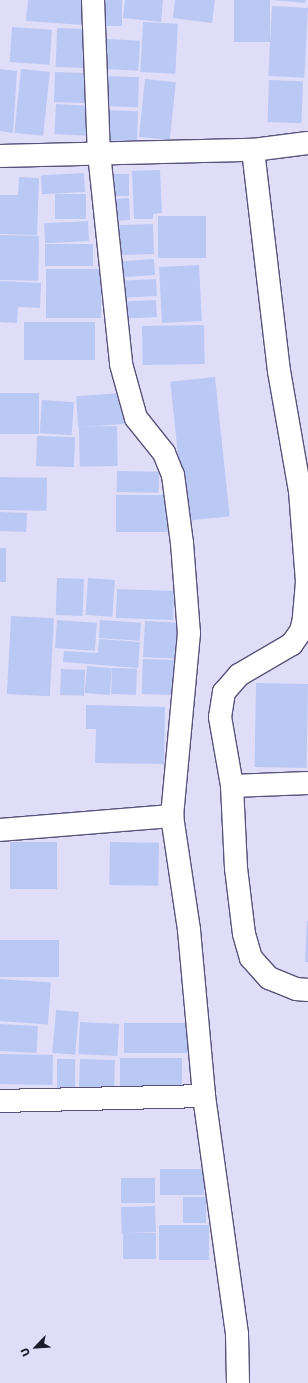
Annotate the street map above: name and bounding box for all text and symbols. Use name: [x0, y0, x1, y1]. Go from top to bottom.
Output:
north arrow: [16, 1327, 56, 1367]
text: U: [16, 1345, 34, 1359]

